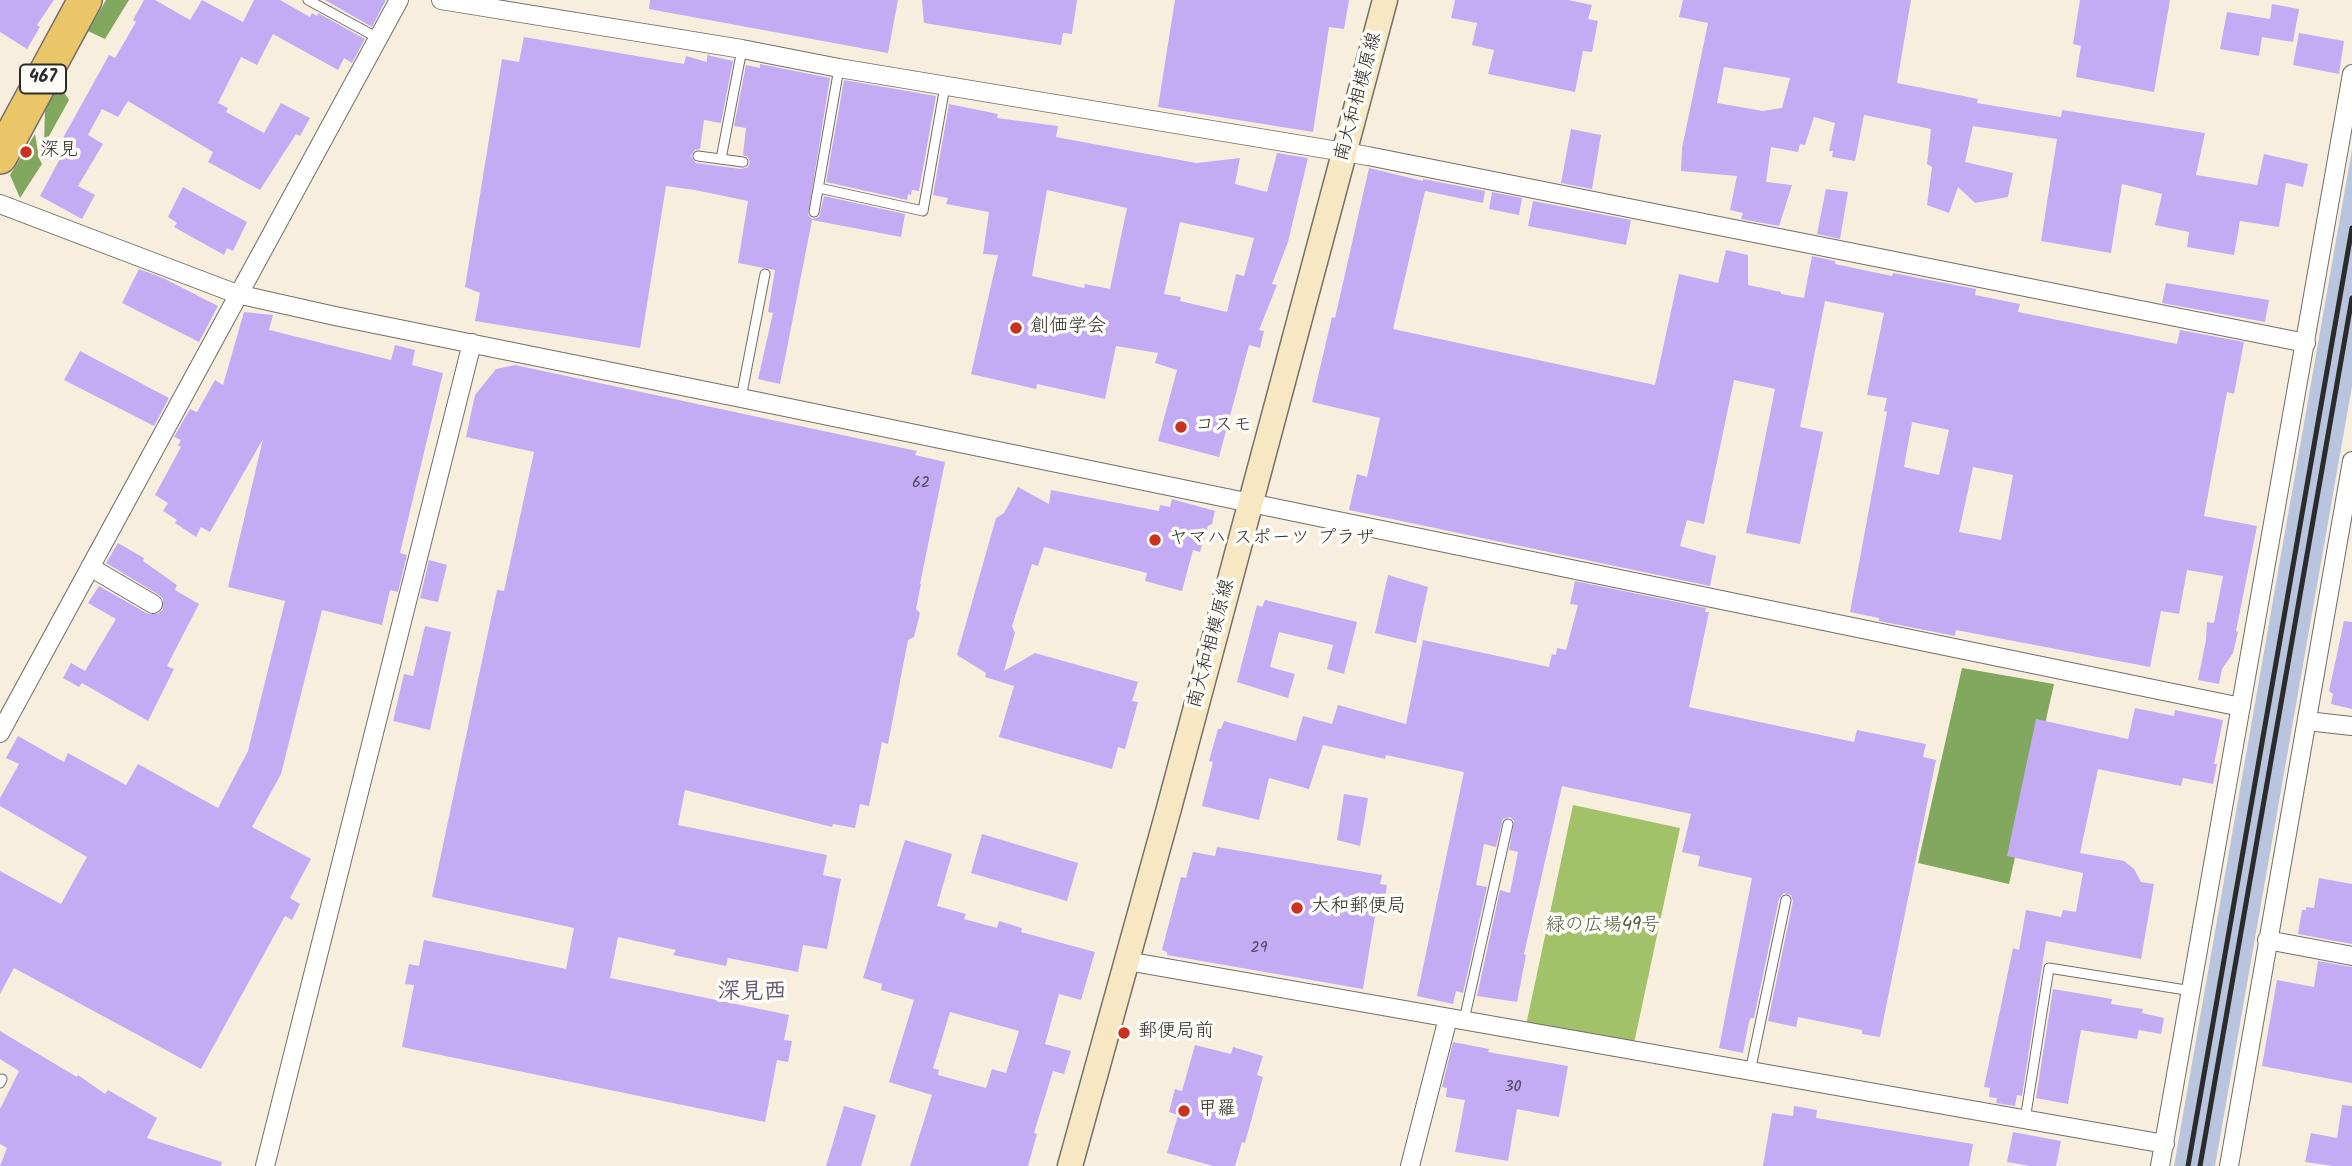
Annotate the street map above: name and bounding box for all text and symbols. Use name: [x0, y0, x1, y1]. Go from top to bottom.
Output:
street label: 南大和相模原線: [1332, 30, 1388, 164]
road number: 467: [20, 64, 66, 94]
place label: 深見: [40, 141, 78, 163]
marker: 深見: [18, 144, 34, 160]
place label: 創価学会: [1030, 317, 1106, 339]
marker: 創価学会: [1008, 320, 1024, 336]
place label: コスモ: [1195, 416, 1252, 438]
marker: コスモ: [1173, 419, 1189, 435]
house number: 62: [912, 474, 930, 494]
place label: ヤマハ スポーツ プラザ: [1169, 529, 1374, 551]
marker: ヤマハ スポーツ プラザ: [1147, 532, 1163, 548]
street label: 南大和相模原線: [1185, 577, 1241, 711]
place label: 大和郵便局: [1311, 897, 1406, 919]
marker: 大和郵便局: [1289, 900, 1305, 916]
park label: 緑の広場49号: [1546, 916, 1660, 938]
house number: 29: [1250, 939, 1268, 959]
district label: 深見西: [718, 980, 786, 1008]
place label: 郵便局前: [1138, 1022, 1214, 1044]
marker: 郵便局前: [1116, 1025, 1132, 1041]
house number: 30: [1504, 1078, 1522, 1098]
place label: 甲羅: [1198, 1100, 1236, 1122]
marker: 甲羅: [1176, 1103, 1192, 1119]

